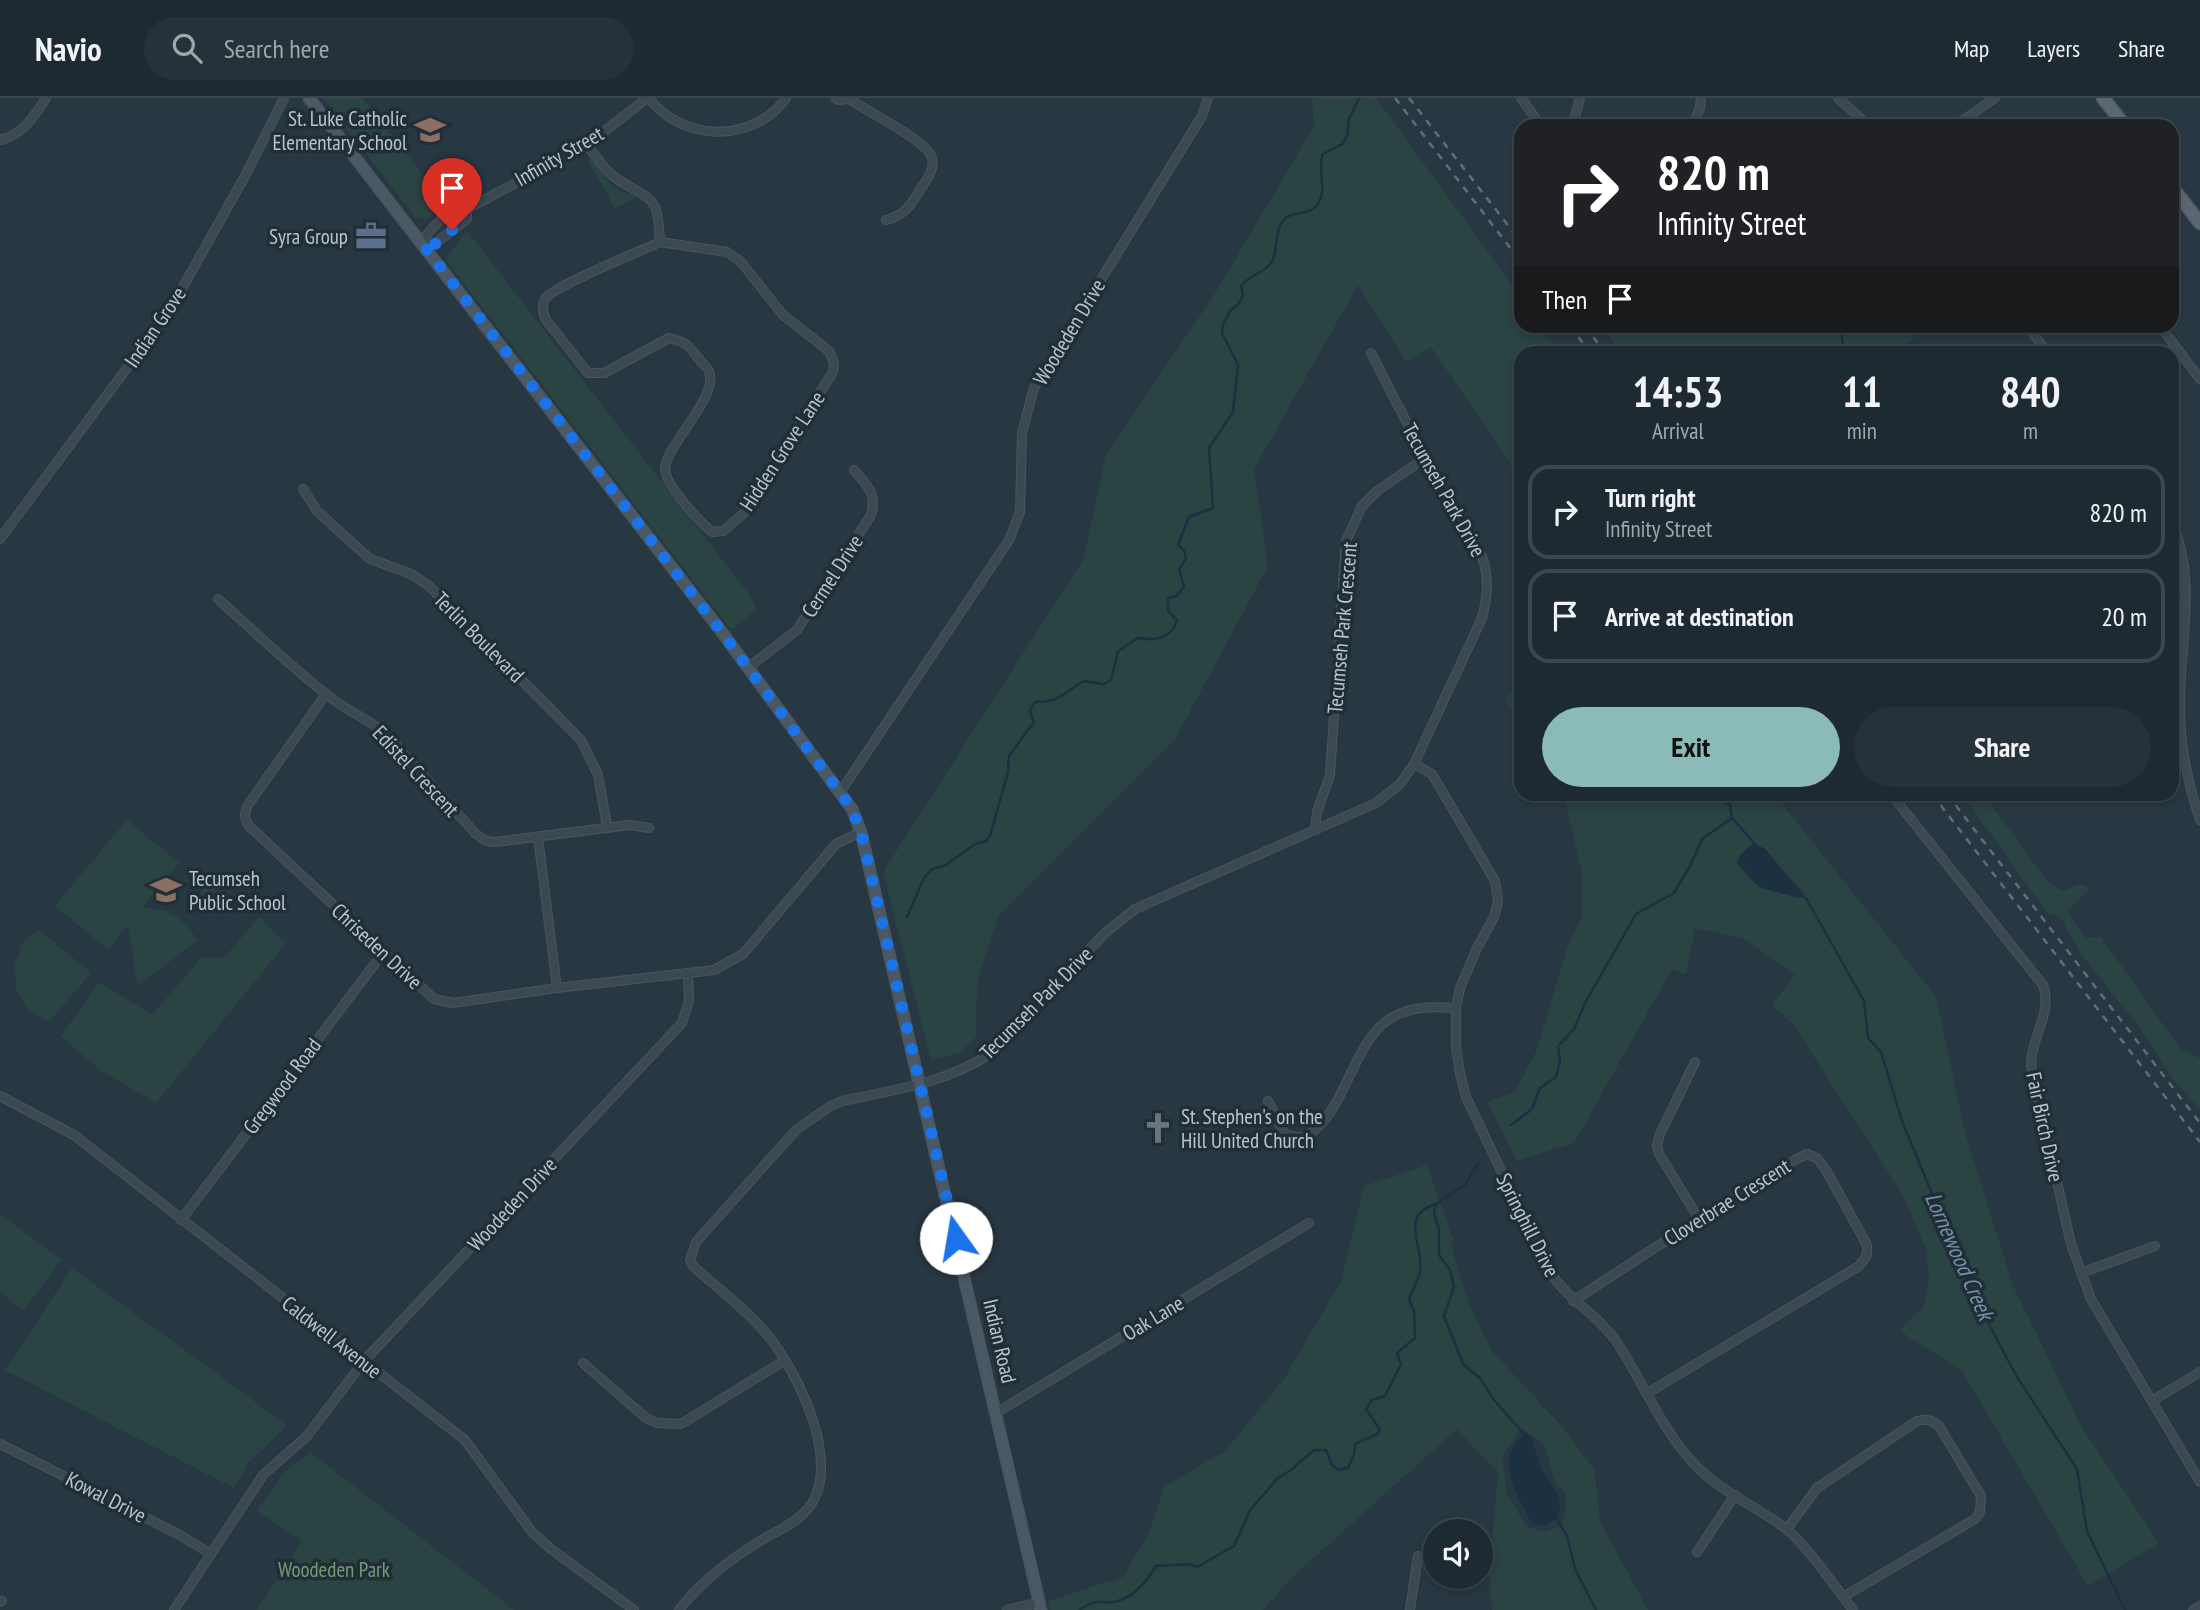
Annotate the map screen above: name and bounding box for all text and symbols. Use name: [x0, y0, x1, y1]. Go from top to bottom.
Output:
search box: [144, 17, 634, 80]
text: Navio: [35, 27, 102, 70]
icon: search: [168, 29, 206, 67]
text: Search here: [224, 32, 329, 65]
text: Map: [1954, 33, 1989, 64]
text: Layers: [2027, 33, 2080, 64]
text: Share: [2118, 33, 2165, 64]
place label: St. Luke Catholic Elementary School: [272, 105, 408, 156]
school or university icon: St. Luke Catholic Elementary School: [413, 113, 447, 147]
street label: Infinity Street: [510, 120, 608, 192]
text: 820 m: [1657, 140, 1770, 204]
icon: right: [1542, 147, 1633, 238]
pin: [422, 158, 482, 230]
icon: arrive: [433, 169, 471, 207]
text: Infinity Street: [1657, 202, 1806, 244]
office icon: Syra Group: [354, 219, 388, 253]
place label: Syra Group: [269, 223, 348, 250]
street label: Woodeden Drive: [1027, 274, 1111, 390]
icon: arrive: [1601, 280, 1639, 318]
street label: Indian Grove: [118, 281, 192, 373]
text: Then: [1542, 283, 1587, 316]
text: 14:53: [1632, 364, 1723, 419]
text: 11: [1842, 364, 1882, 419]
text: 840: [2000, 364, 2061, 419]
street label: Hidden Grove Lane: [733, 386, 831, 516]
text: Arrival: [1652, 416, 1704, 445]
text: min: [1847, 416, 1877, 445]
text: m: [2023, 416, 2038, 445]
street label: Tecumseh Park Drive: [1396, 418, 1492, 562]
text: Turn right: [1605, 481, 1696, 514]
icon: right: [1546, 493, 1584, 531]
text: 820 m: [2089, 496, 2147, 529]
text: Infinity Street: [1605, 514, 1712, 543]
street label: Cermel Drive: [795, 530, 869, 622]
street label: Tecumseh Park Crescent: [1321, 541, 1363, 715]
street label: Terlin Boulevard: [428, 586, 530, 688]
icon: arrive: [1546, 597, 1584, 635]
text: Arrive at destination: [1605, 600, 1794, 633]
text: 20 m: [2101, 600, 2147, 633]
button: Exit: [1542, 707, 1840, 787]
button: Share: [1854, 707, 2151, 787]
street label: Edistel Crescent: [367, 720, 465, 822]
place label: Tecumseh Public School: [189, 865, 286, 916]
school or university icon: Tecumseh Public School: [149, 873, 183, 907]
street label: Chriseden Drive: [326, 897, 428, 995]
street label: Tecumseh Park Drive: [974, 941, 1098, 1065]
street label: Gregwood Road: [237, 1033, 327, 1139]
street label: Fair Birch Drive: [2020, 1070, 2070, 1184]
place label: St. Stephen's on the Hill United Church: [1181, 1103, 1323, 1154]
church icon: St. Stephen's on the Hill United Church: [1141, 1111, 1175, 1145]
street label: Woodeden Drive: [462, 1151, 562, 1257]
street label: Cloverbrae Crescent: [1659, 1152, 1795, 1252]
street label: Springhill Drive: [1490, 1169, 1566, 1281]
water label: Lornewood Creek: [1919, 1188, 2002, 1327]
position arrow: [919, 1201, 993, 1275]
street label: Oak Lane: [1117, 1289, 1189, 1347]
street label: Caldwell Avenue: [277, 1290, 387, 1384]
street label: Indian Road: [977, 1296, 1023, 1386]
street label: Kowal Drive: [61, 1465, 151, 1529]
map controls: [1423, 1519, 1493, 1589]
button: sound: [1423, 1519, 1493, 1589]
park label: Woodeden Park: [278, 1556, 390, 1583]

